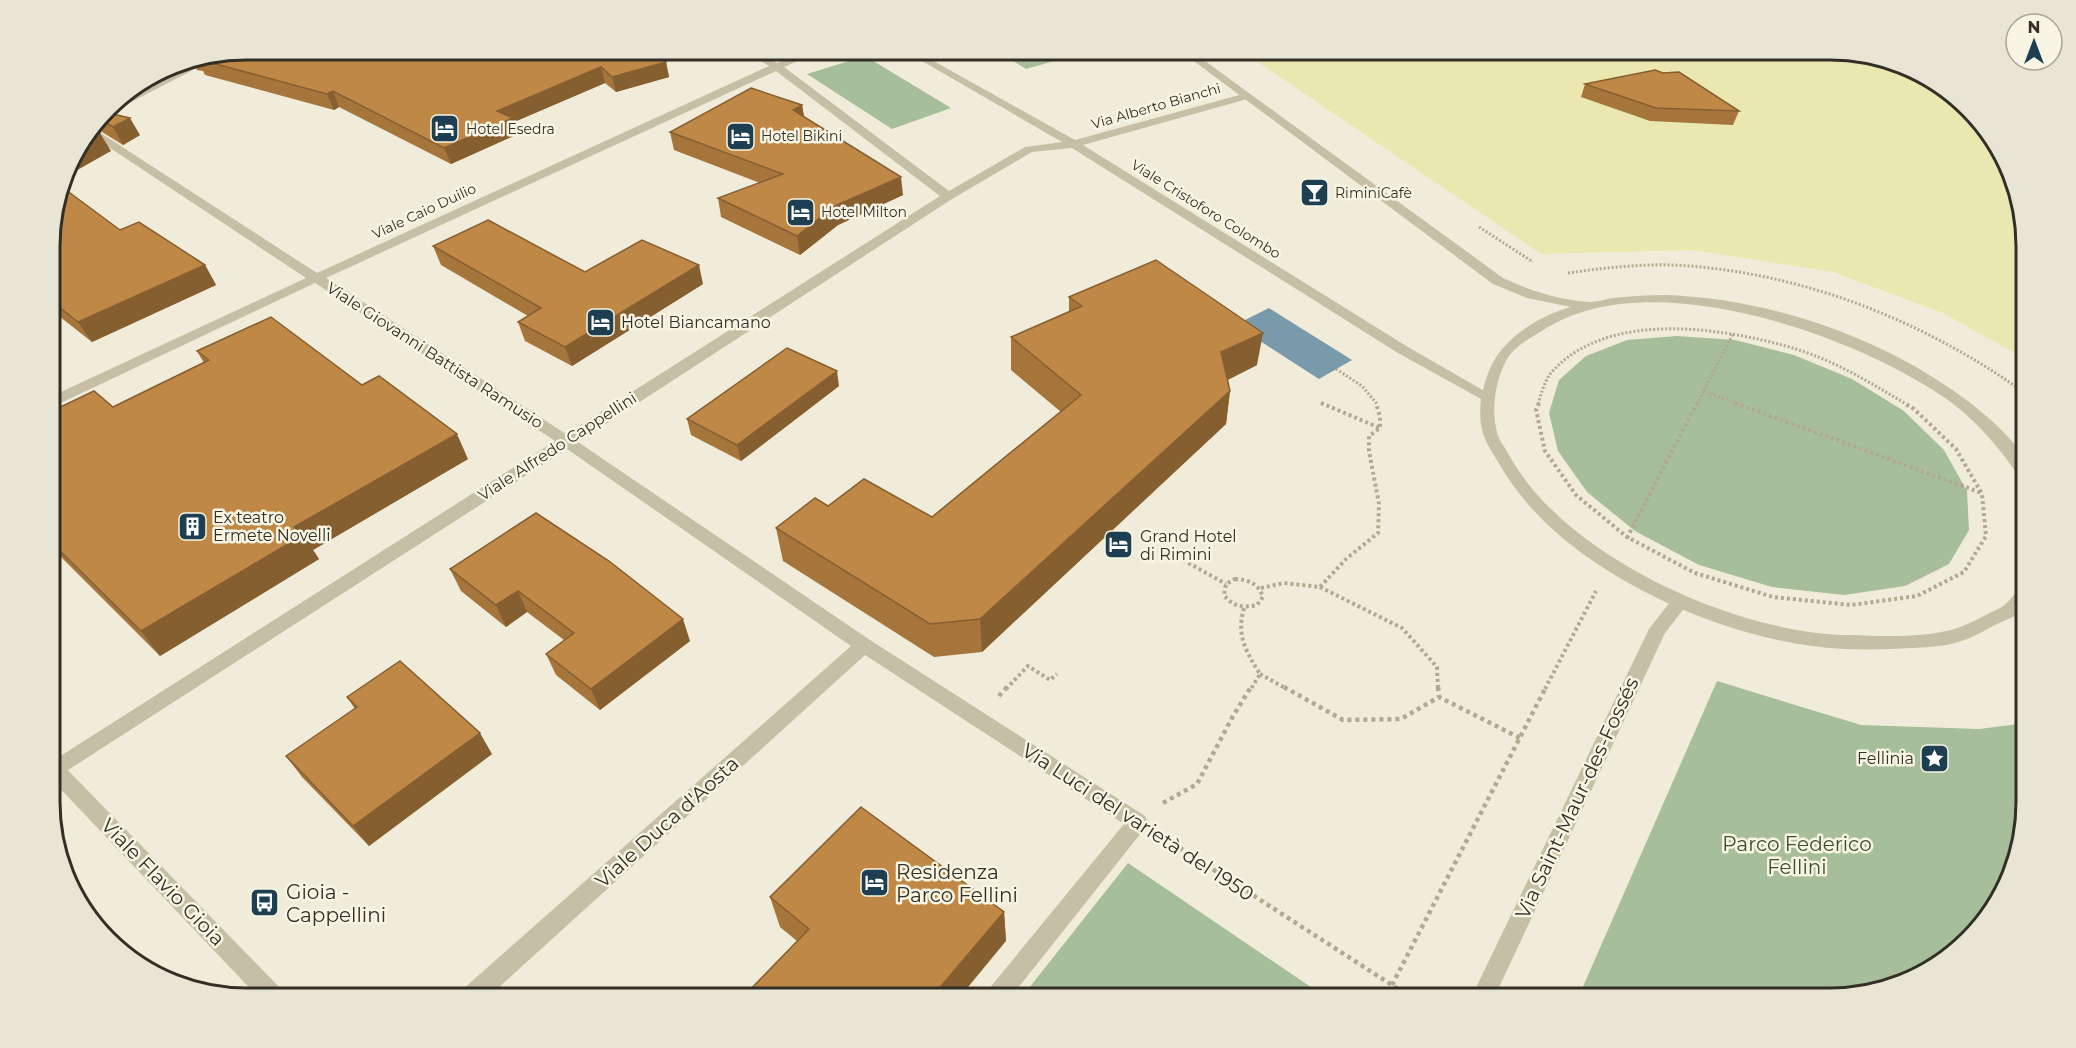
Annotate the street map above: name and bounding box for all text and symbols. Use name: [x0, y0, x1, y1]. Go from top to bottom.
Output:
north arrow: [2004, 12, 2064, 72]
text: N: [2028, 18, 2040, 37]
street label: Via Alberto Bianchi: [1089, 79, 1223, 133]
hotel icon: Hotel Esedra: [429, 113, 461, 145]
place label: Hotel Esedra: [466, 120, 555, 138]
hotel icon: Hotel Bikini: [724, 120, 756, 152]
place label: Hotel Bikini: [761, 127, 842, 145]
street label: Viale Cristoforo Colombo: [1128, 156, 1284, 263]
bar icon: RiminiCafè: [1298, 177, 1330, 209]
street label: Viale Caio Duilio: [369, 179, 479, 243]
place label: RiminiCafè: [1335, 184, 1412, 202]
hotel icon: Hotel Milton: [784, 196, 816, 228]
place label: Hotel Milton: [821, 203, 907, 221]
street label: Viale Giovanni Battista Ramusio: [323, 278, 546, 433]
hotel icon: Hotel Biancamano: [584, 306, 616, 338]
place label: Hotel Biancamano: [621, 313, 771, 332]
street label: Viale Alfredo Cappellini: [475, 388, 640, 505]
place label: Ex teatro Ermete Novelli: [213, 508, 331, 545]
building icon: Ex teatro Ermete Novelli: [176, 510, 208, 542]
place label: Grand Hotel di Rimini: [1140, 527, 1237, 564]
hotel icon: Grand Hotel di Rimini: [1103, 529, 1135, 561]
street label: Via Saint-Maur-des-Fossés: [1510, 673, 1644, 923]
street label: Via Luci del varietà del 1950: [1018, 738, 1258, 906]
place icon: Fellinia: [1919, 742, 1951, 774]
place label: Fellinia: [1857, 749, 1914, 768]
street label: Viale Duca d'Aosta: [590, 751, 744, 893]
street label: Viale Flavio Gioia: [96, 813, 230, 951]
park label: Parco Federico Fellini: [1722, 832, 1872, 879]
place label: Residenza Parco Fellini: [896, 860, 1018, 907]
hotel icon: Residenza Parco Fellini: [859, 867, 891, 899]
place label: Gioia - Cappellini: [286, 880, 386, 927]
bus stop icon: Gioia - Cappellini: [249, 887, 281, 919]

